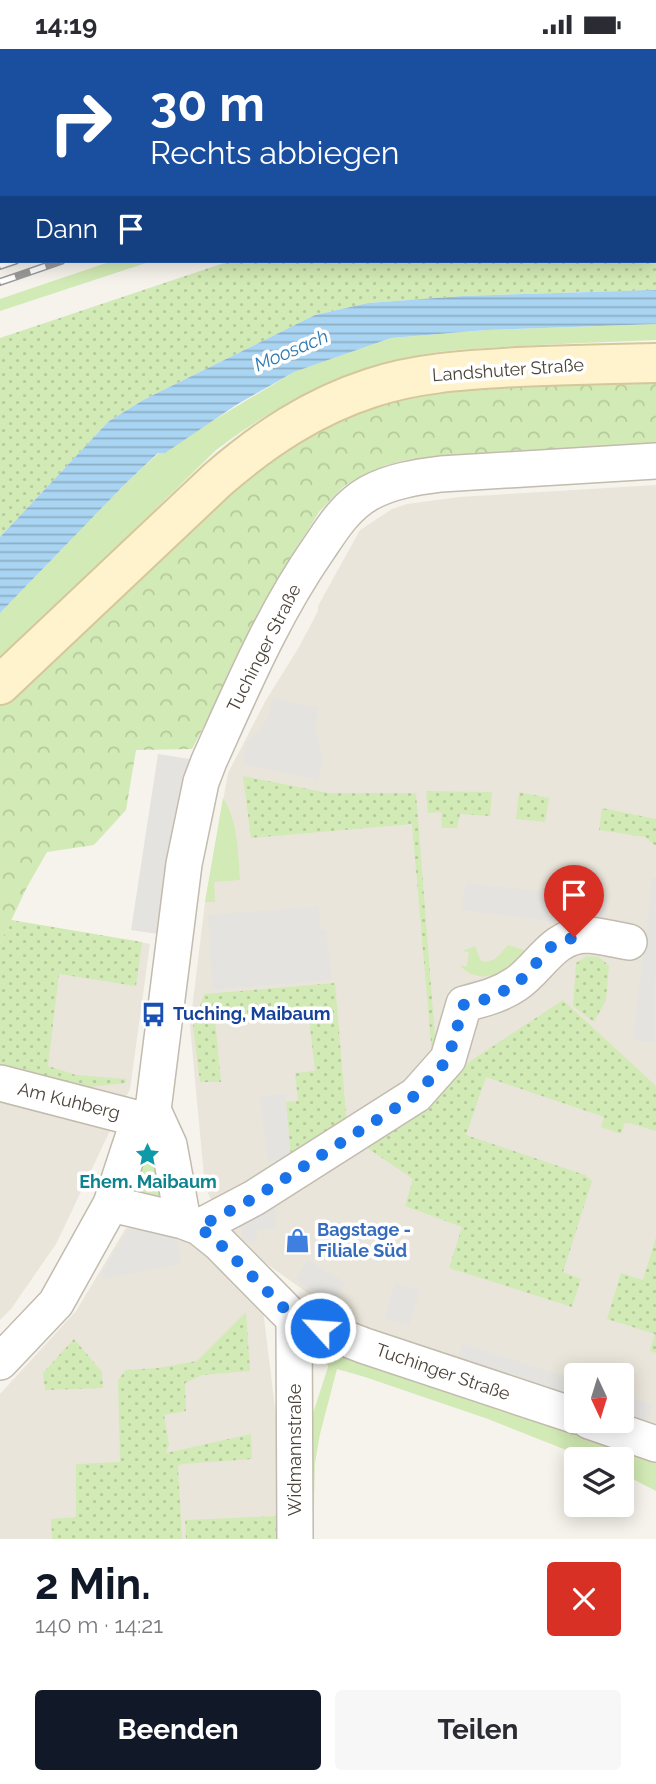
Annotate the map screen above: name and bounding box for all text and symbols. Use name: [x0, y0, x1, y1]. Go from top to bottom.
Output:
text: 14:19: [35, 10, 97, 40]
text: 30 m: [150, 75, 265, 132]
icon: right: [35, 77, 126, 168]
text: Rechts abbiegen: [150, 134, 399, 171]
icon: arrive: [112, 210, 150, 248]
text: Dann: [35, 214, 98, 244]
water label: Moosach: [251, 325, 331, 375]
street label: Landshuter Straße: [431, 354, 585, 385]
street label: Tuchinger Straße: [222, 580, 305, 715]
pin: [544, 865, 604, 937]
icon: arrive: [555, 876, 593, 914]
bus stop icon: Tuching, Maibaum: [139, 1000, 167, 1028]
place label: Tuching, Maibaum: [173, 1003, 331, 1024]
street label: Am Kuhberg: [16, 1078, 122, 1123]
place icon: Ehem. Maibaum: [134, 1141, 162, 1169]
place label: Ehem. Maibaum: [79, 1171, 217, 1192]
place label: Bagstage - Filiale Süd: [317, 1219, 411, 1261]
shop icon: Bagstage - Filiale Süd: [283, 1226, 311, 1254]
position arrow: [283, 1291, 357, 1365]
street label: Tuchinger Straße: [373, 1339, 513, 1404]
north arrow: [564, 1363, 634, 1433]
map controls: [564, 1363, 634, 1517]
street label: Widmannstraße: [284, 1383, 305, 1516]
button: layers: [564, 1447, 634, 1517]
text: 2 Min.: [35, 1560, 151, 1609]
button: close: [547, 1562, 621, 1636]
text: 140 m · 14:21: [35, 1611, 163, 1638]
button: Beenden: [35, 1690, 321, 1770]
button: Teilen: [335, 1690, 621, 1770]

